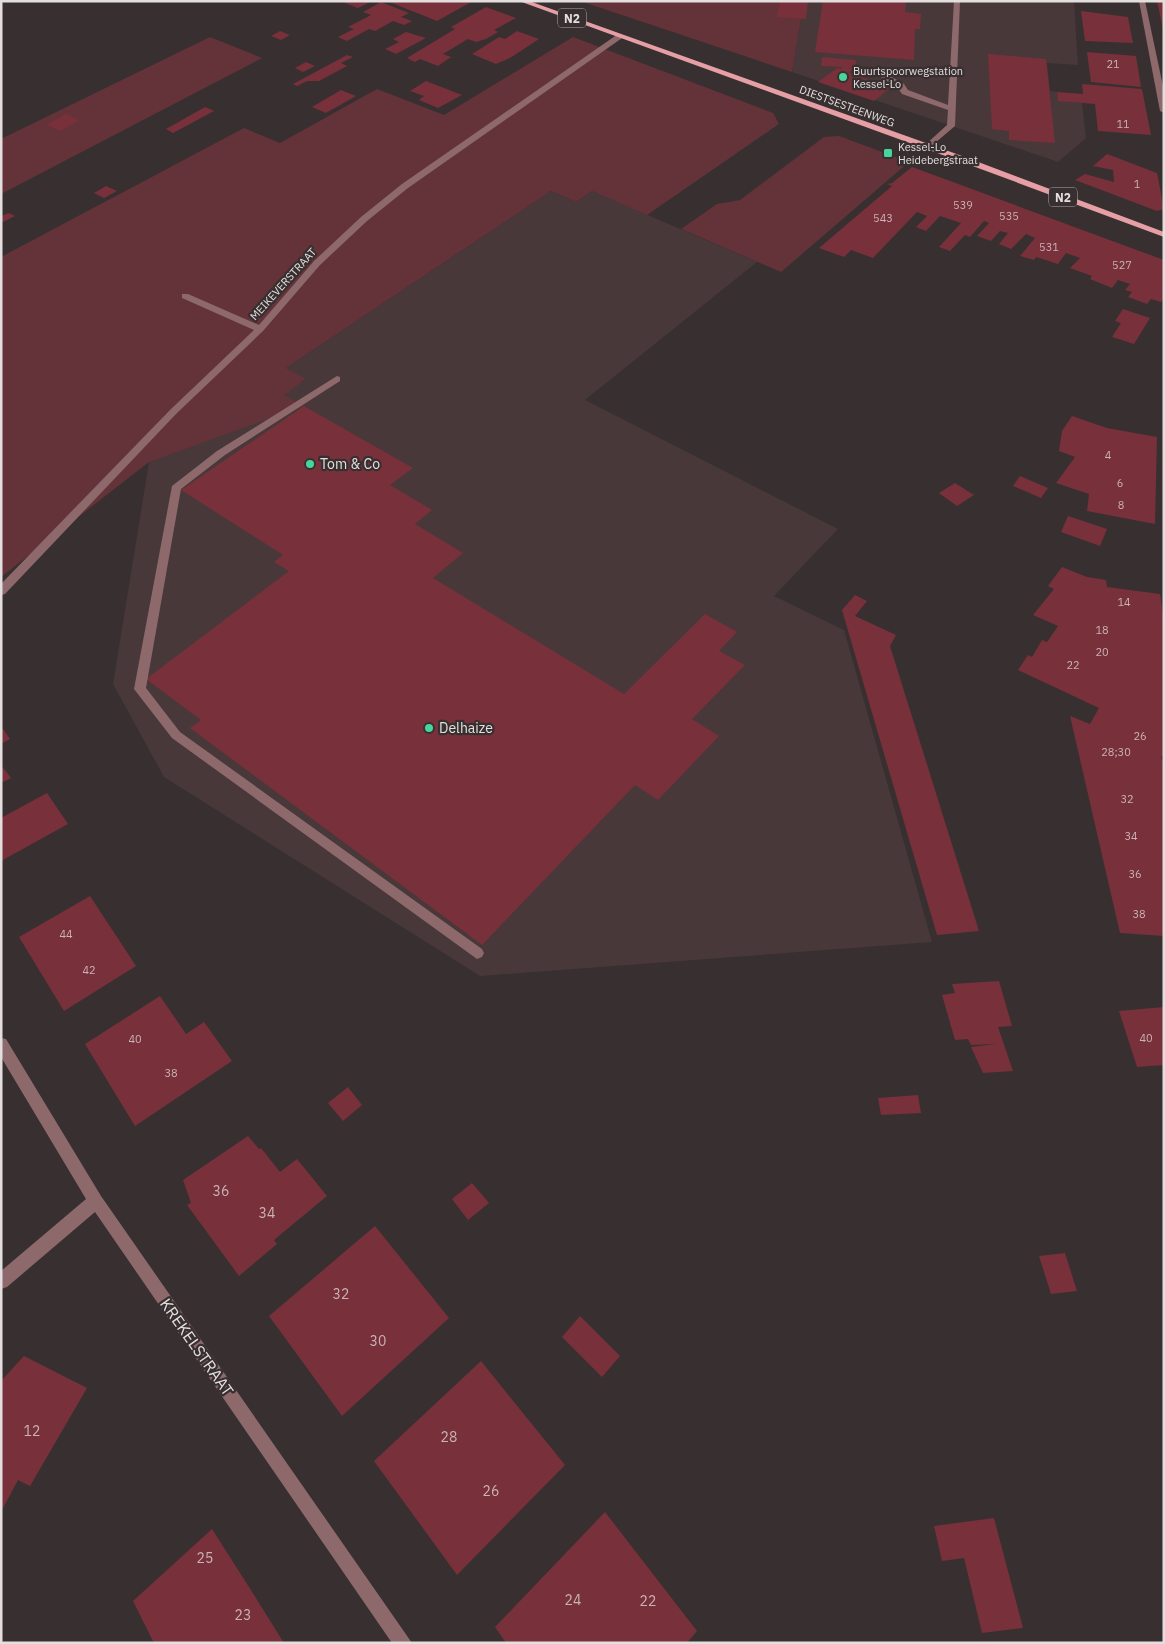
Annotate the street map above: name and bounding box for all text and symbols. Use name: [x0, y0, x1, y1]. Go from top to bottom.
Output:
road number: N2: [558, 8, 586, 28]
house number: 21: [1106, 57, 1120, 71]
place label: Buurtspoorwegstation Kessel-Lo: [853, 64, 963, 91]
marker: Buurtspoorwegstation Kessel-Lo: [837, 71, 849, 83]
street label: DIESTSESTEENWEG: [797, 82, 897, 130]
house number: 11: [1116, 117, 1130, 131]
place label: Kessel-Lo Heidebergstraat: [898, 140, 978, 167]
marker: Kessel-Lo Heidebergstraat: [882, 147, 894, 159]
house number: 1: [1134, 177, 1141, 191]
road number: N2: [1049, 188, 1077, 206]
house number: 539: [953, 198, 973, 212]
house number: 535: [999, 209, 1019, 223]
house number: 543: [873, 211, 893, 225]
house number: 531: [1039, 240, 1059, 254]
street label: MEIKEVERSTRAAT: [247, 244, 320, 323]
house number: 527: [1112, 258, 1132, 272]
house number: 4: [1105, 448, 1112, 462]
place label: Tom & Co: [320, 455, 380, 473]
marker: Tom & Co: [304, 458, 316, 470]
house number: 6: [1117, 476, 1123, 490]
house number: 8: [1118, 498, 1124, 512]
house number: 14: [1117, 595, 1131, 609]
house number: 18: [1095, 623, 1109, 637]
house number: 20: [1095, 645, 1109, 659]
house number: 22: [1066, 658, 1080, 672]
place label: Delhaize: [439, 719, 493, 737]
marker: Delhaize: [423, 722, 435, 734]
house number: 26: [1133, 729, 1147, 743]
house number: 28;30: [1101, 745, 1131, 759]
house number: 32: [1120, 792, 1134, 806]
house number: 34: [1124, 829, 1138, 843]
house number: 36: [1128, 867, 1142, 881]
house number: 38: [1132, 907, 1146, 921]
house number: 44: [59, 927, 73, 941]
house number: 42: [82, 963, 96, 977]
house number: 40: [1139, 1031, 1153, 1045]
house number: 40: [128, 1032, 142, 1046]
house number: 38: [164, 1066, 178, 1080]
house number: 36: [213, 1182, 229, 1200]
house number: 34: [259, 1204, 275, 1222]
house number: 32: [333, 1285, 349, 1303]
street label: KREKELSTRAAT: [156, 1294, 238, 1400]
house number: 30: [370, 1332, 386, 1350]
house number: 12: [24, 1422, 40, 1440]
house number: 28: [441, 1428, 457, 1446]
house number: 26: [483, 1482, 499, 1500]
house number: 25: [197, 1549, 213, 1567]
house number: 24: [565, 1591, 581, 1609]
house number: 22: [640, 1592, 656, 1610]
house number: 23: [235, 1606, 251, 1624]

